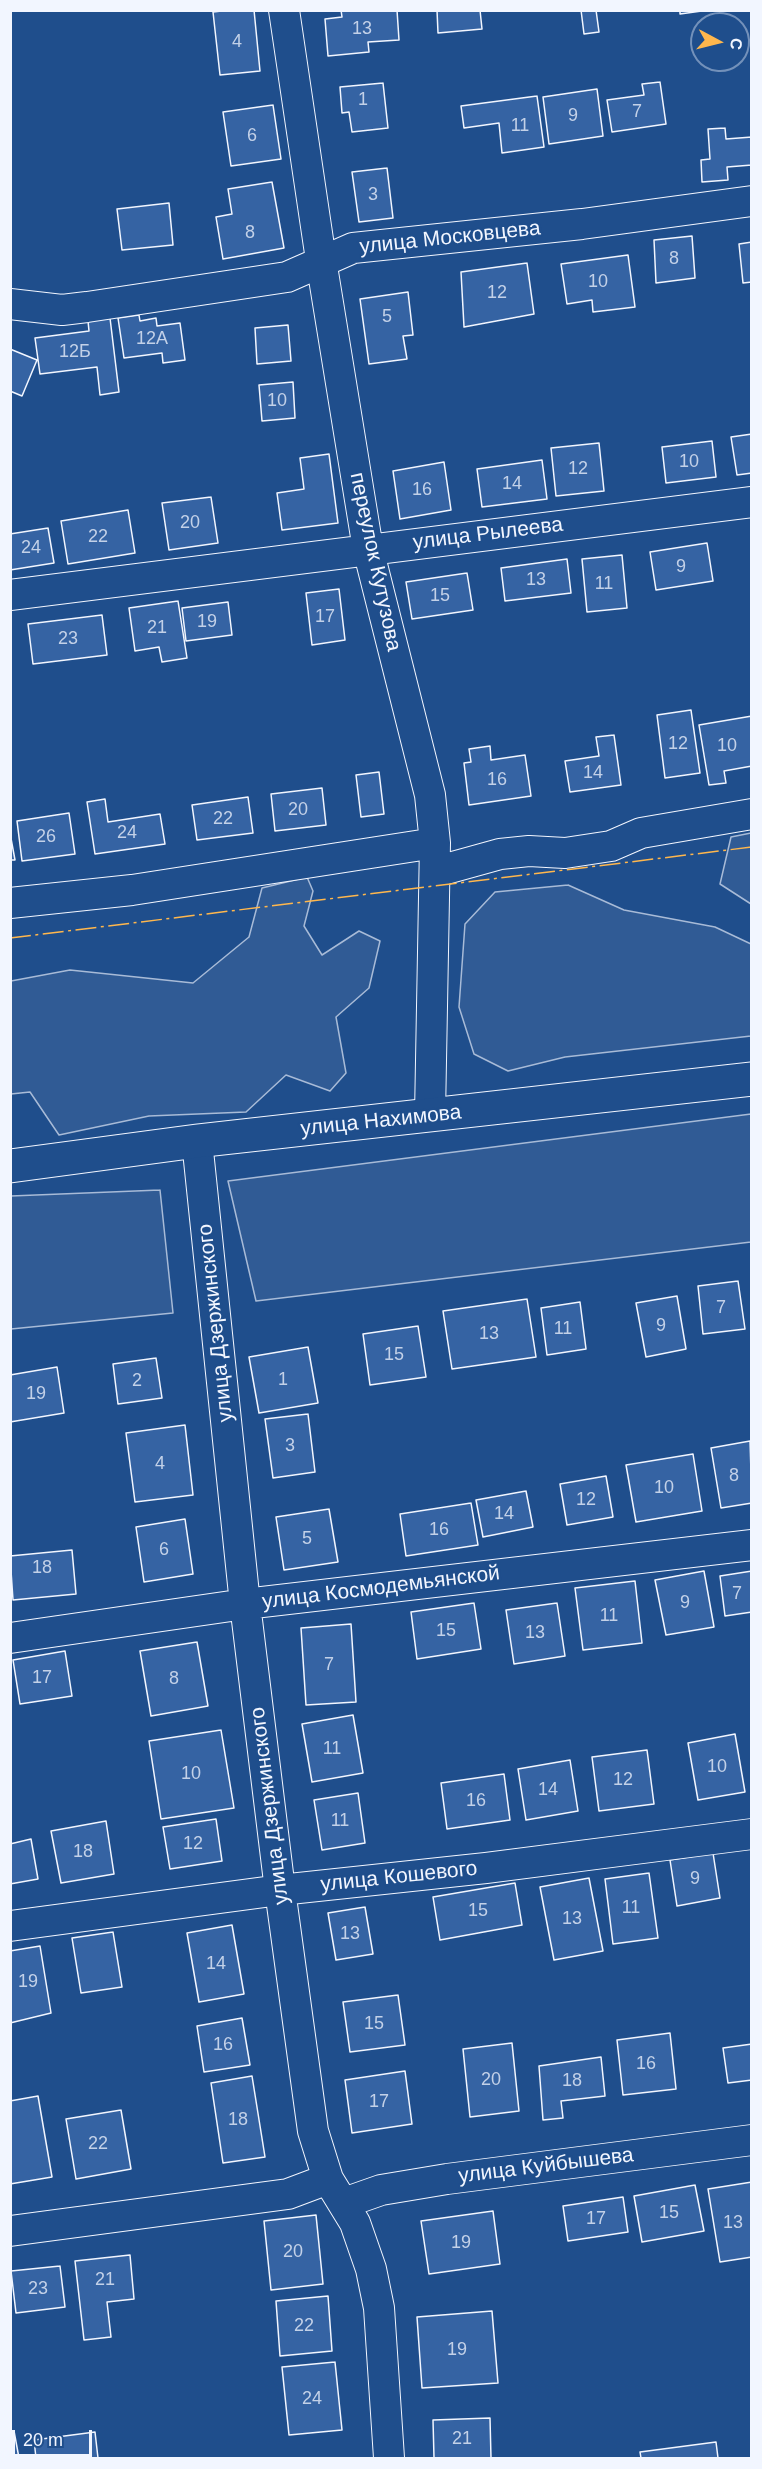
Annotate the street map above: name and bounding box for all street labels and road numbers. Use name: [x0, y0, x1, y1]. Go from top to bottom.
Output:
street label: улица Московцева: [358, 216, 542, 260]
street label: переулок Кутузова: [344, 470, 406, 654]
street label: улица Рылеева: [412, 512, 564, 556]
street label: улица Нахимова: [299, 1100, 463, 1142]
street label: улица Дзержинского: [193, 1223, 239, 1423]
street label: улица Космодемьянской: [261, 1561, 501, 1615]
street label: улица Дзержинского: [245, 1706, 295, 1906]
street label: улица Кошевого: [319, 1856, 479, 1898]
street label: улица Куйбышева: [457, 2143, 635, 2189]

